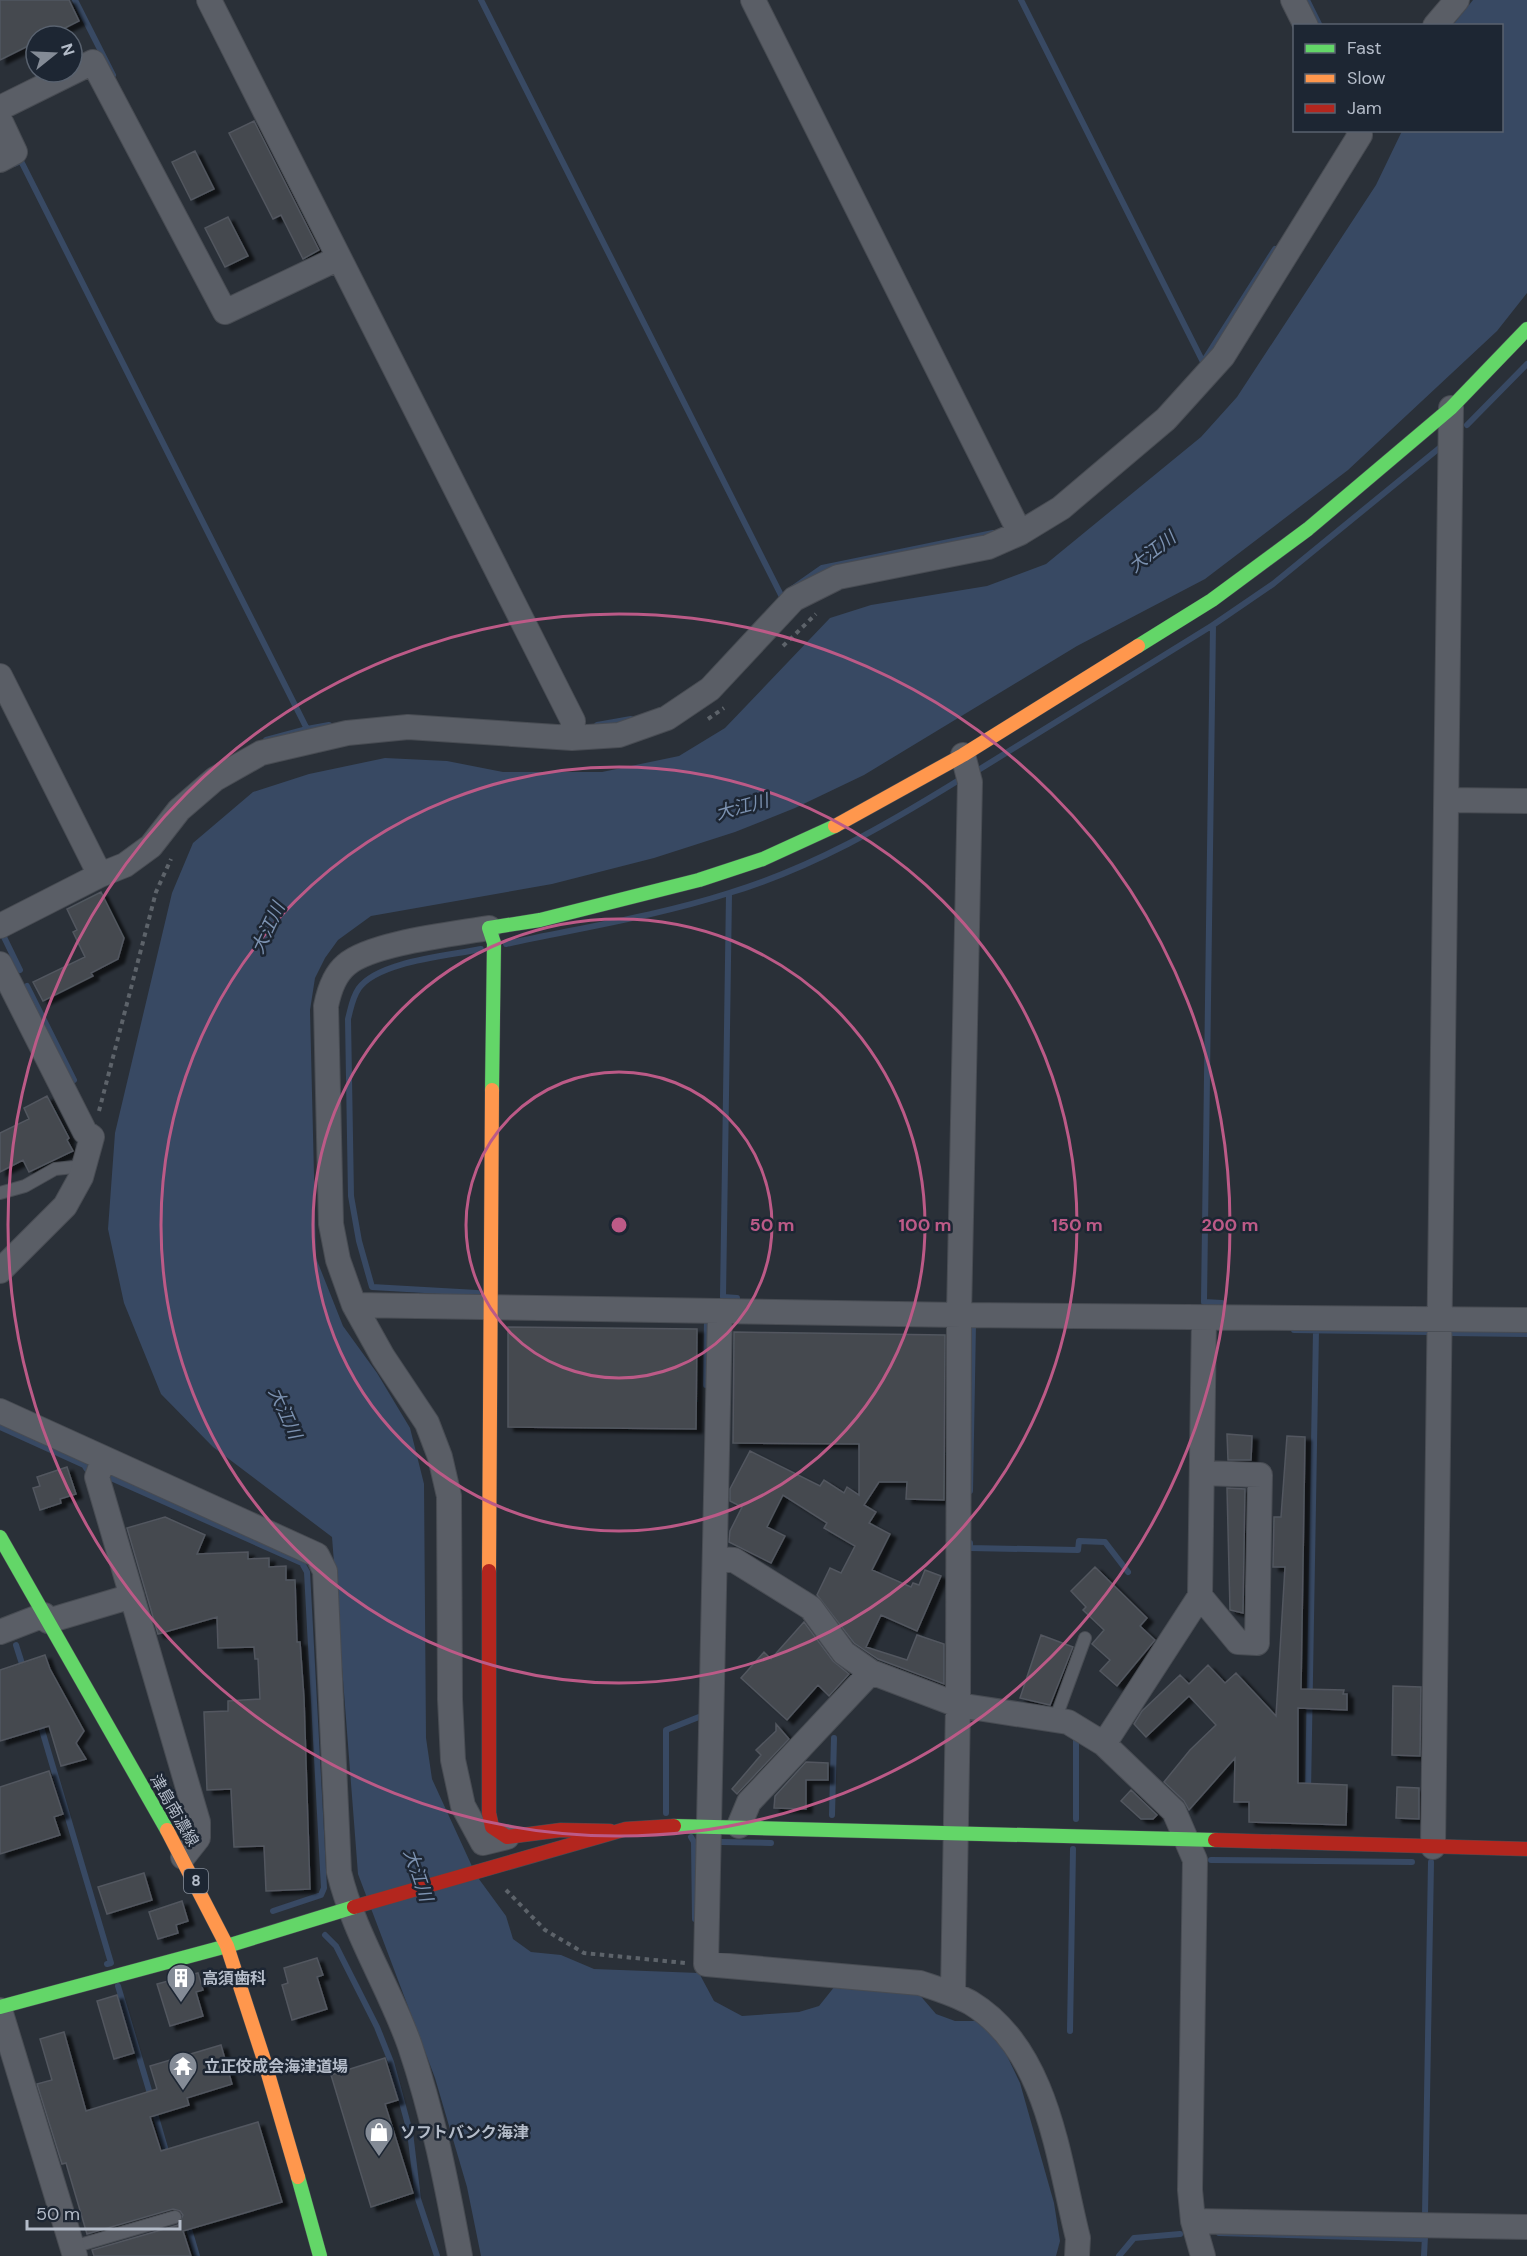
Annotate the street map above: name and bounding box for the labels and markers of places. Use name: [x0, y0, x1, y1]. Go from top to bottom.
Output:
centre of rings: [609, 1215, 629, 1235]
building icon: 高須歯科: [165, 1962, 197, 2004]
place label: 高須歯科: [202, 1968, 266, 1989]
temple icon: 立正佼成会海津道場: [167, 2050, 199, 2092]
place label: 立正佼成会海津道場: [204, 2056, 348, 2077]
shop icon: ソフトバンク海津: [363, 2116, 395, 2158]
place label: ソフトバンク海津: [400, 2122, 529, 2143]

